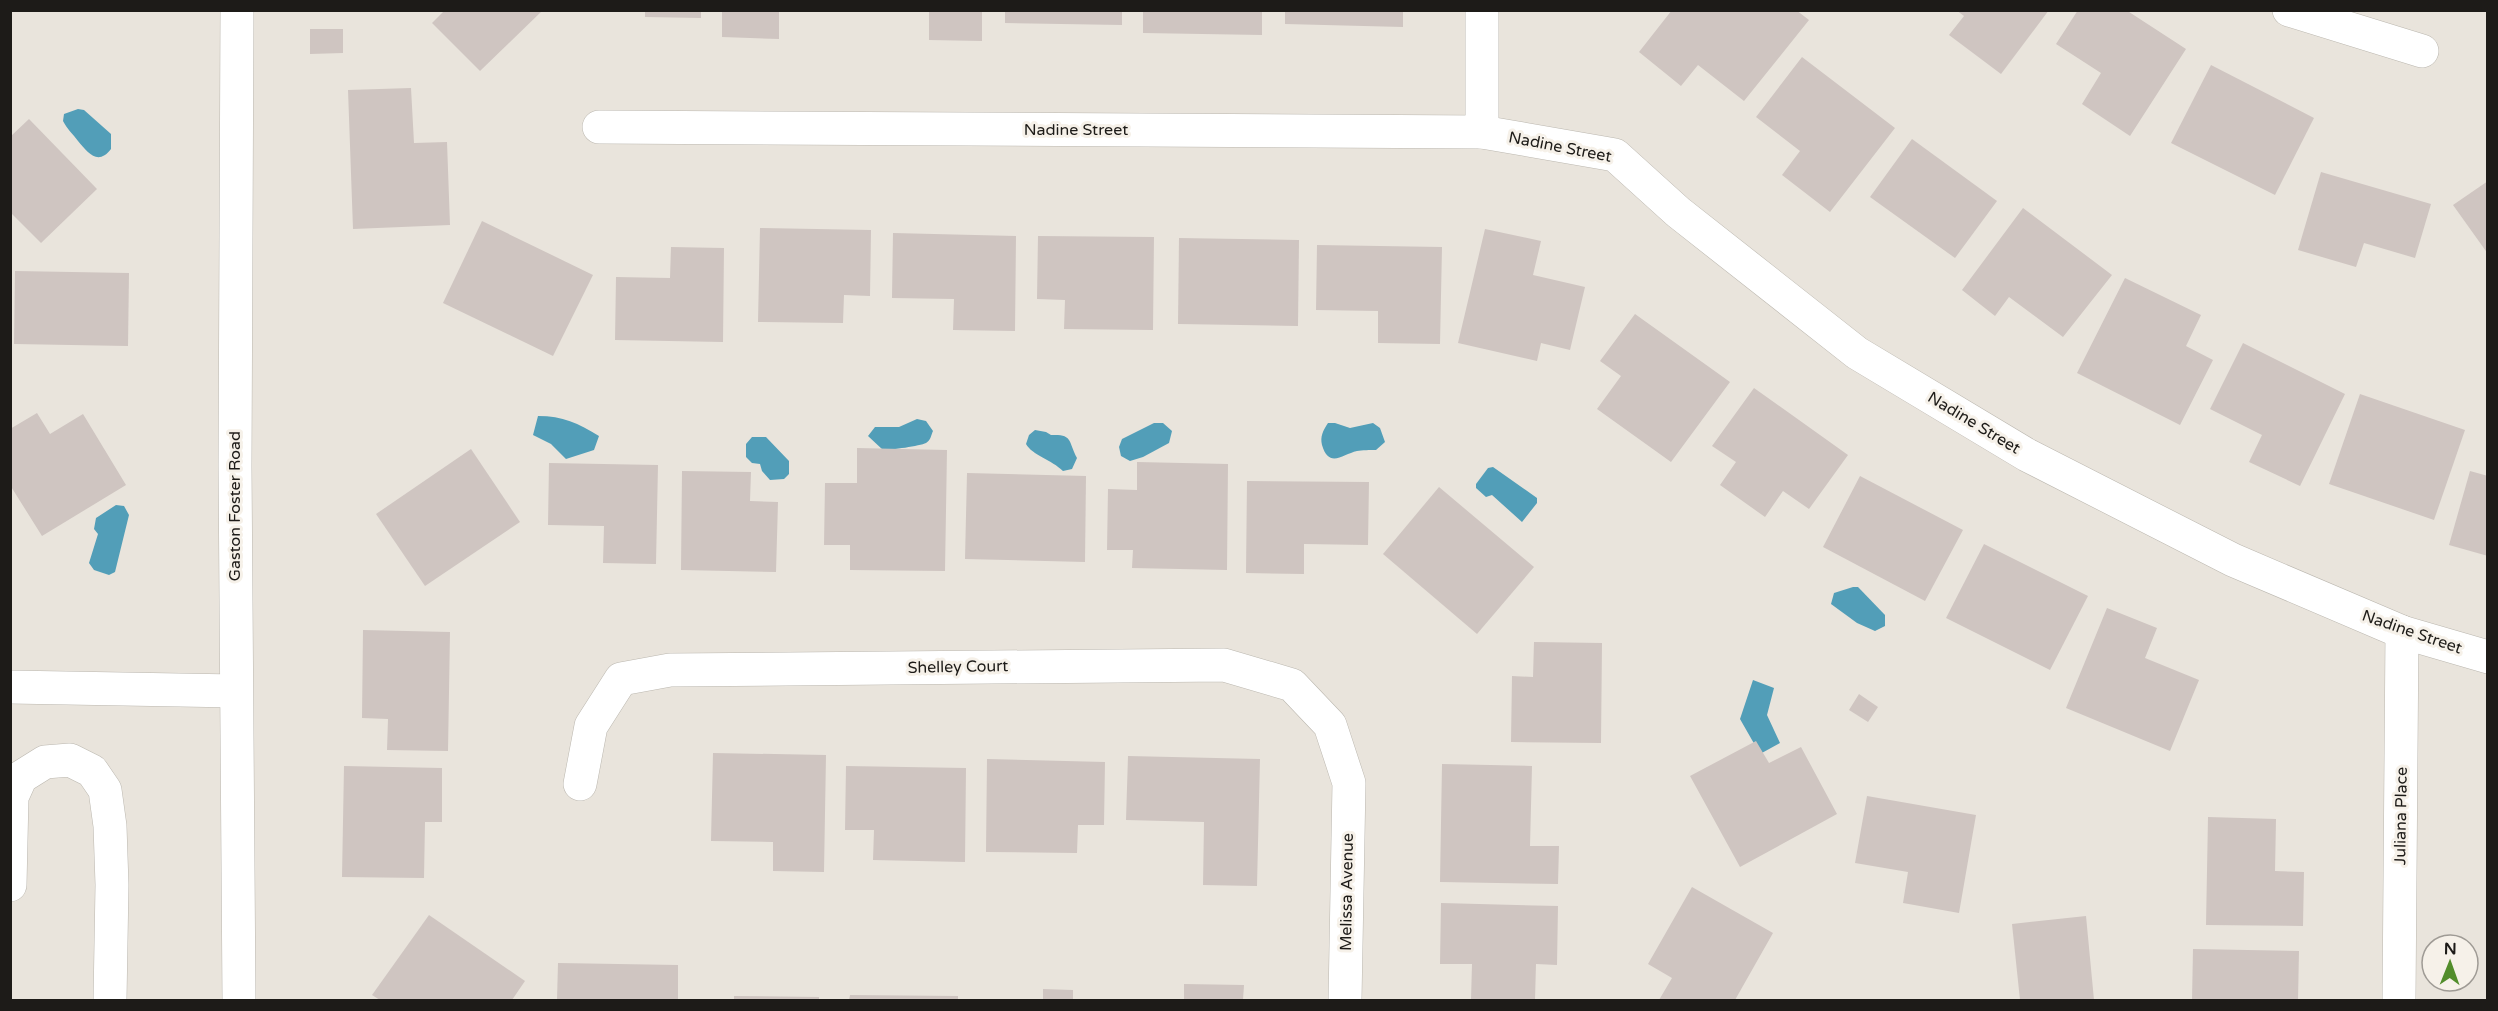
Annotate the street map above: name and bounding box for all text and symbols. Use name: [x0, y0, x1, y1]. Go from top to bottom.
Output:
street label: Nadine Street: [1024, 120, 1128, 140]
street label: Nadine Street: [1507, 127, 1613, 167]
street label: Nadine Street: [1924, 387, 2024, 459]
street label: Gaston Foster Road: [225, 431, 245, 581]
street label: Nadine Street: [2359, 606, 2465, 658]
street label: Shelley Court: [907, 656, 1009, 678]
street label: Juliana Place: [2390, 767, 2412, 865]
street label: Melissa Avenue: [1336, 833, 1358, 951]
north arrow: [2420, 933, 2480, 993]
text: N: [2444, 939, 2457, 959]

